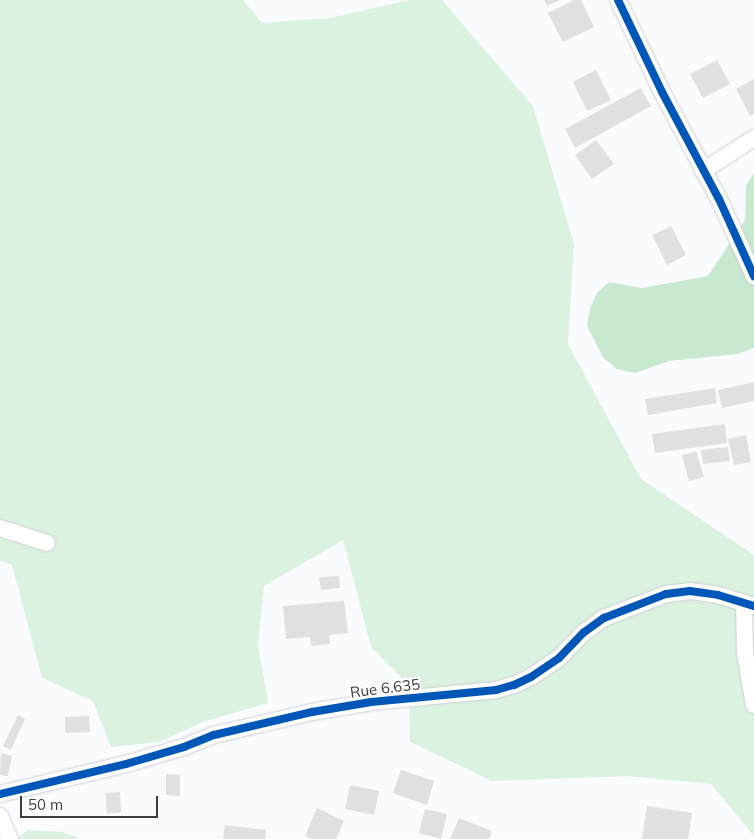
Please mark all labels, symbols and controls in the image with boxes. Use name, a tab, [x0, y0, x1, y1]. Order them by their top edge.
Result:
street label: Rue 6.635	[349, 675, 421, 701]
scale bar	[22, 786, 160, 818]
text: 50 m	[28, 795, 63, 814]

